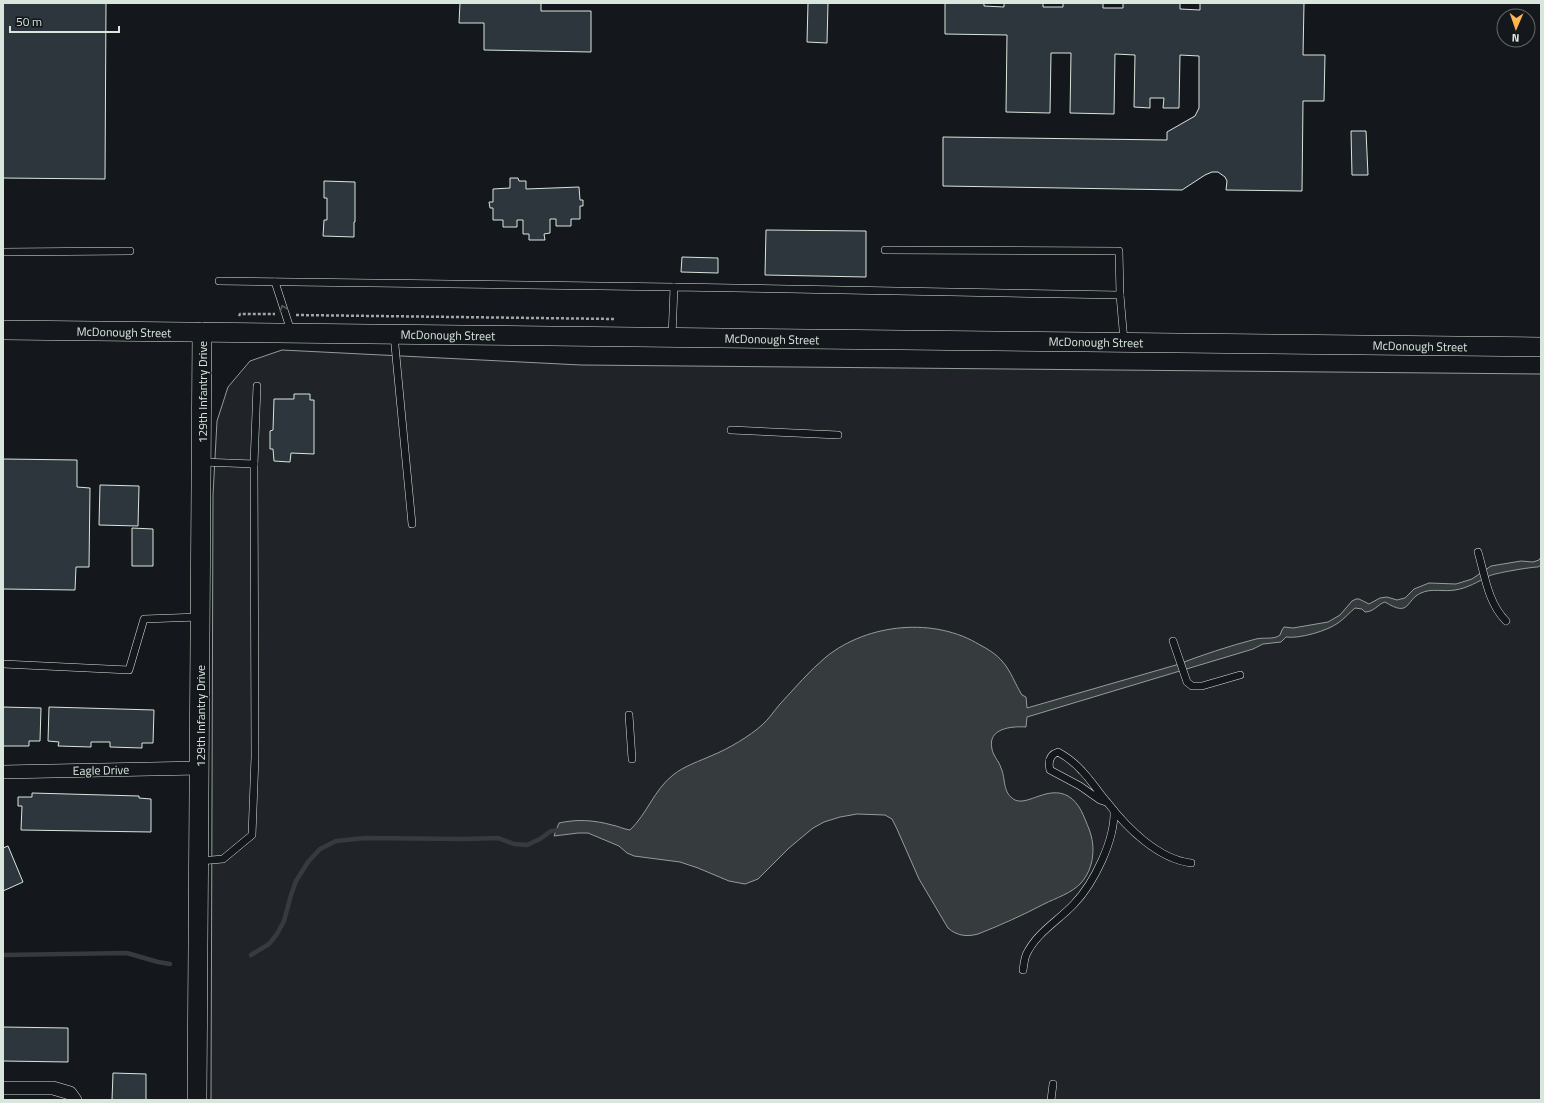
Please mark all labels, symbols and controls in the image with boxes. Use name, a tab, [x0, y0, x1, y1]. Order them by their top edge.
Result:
scale bar	[10, 8, 119, 34]
north arrow	[1496, 8, 1536, 48]
text: 50 m	[16, 12, 42, 31]
text: N	[1512, 30, 1520, 46]
one-way arrow	[279, 304, 288, 311]
street label: McDonough Street	[77, 322, 172, 342]
street label: McDonough Street	[401, 325, 496, 345]
street label: McDonough Street	[725, 329, 820, 349]
street label: McDonough Street	[1049, 332, 1144, 352]
street label: McDonough Street	[1373, 336, 1468, 356]
street label: 129th Infantry Drive	[193, 341, 212, 443]
street label: 129th Infantry Drive	[191, 665, 210, 767]
street label: Eagle Drive	[73, 760, 129, 780]

